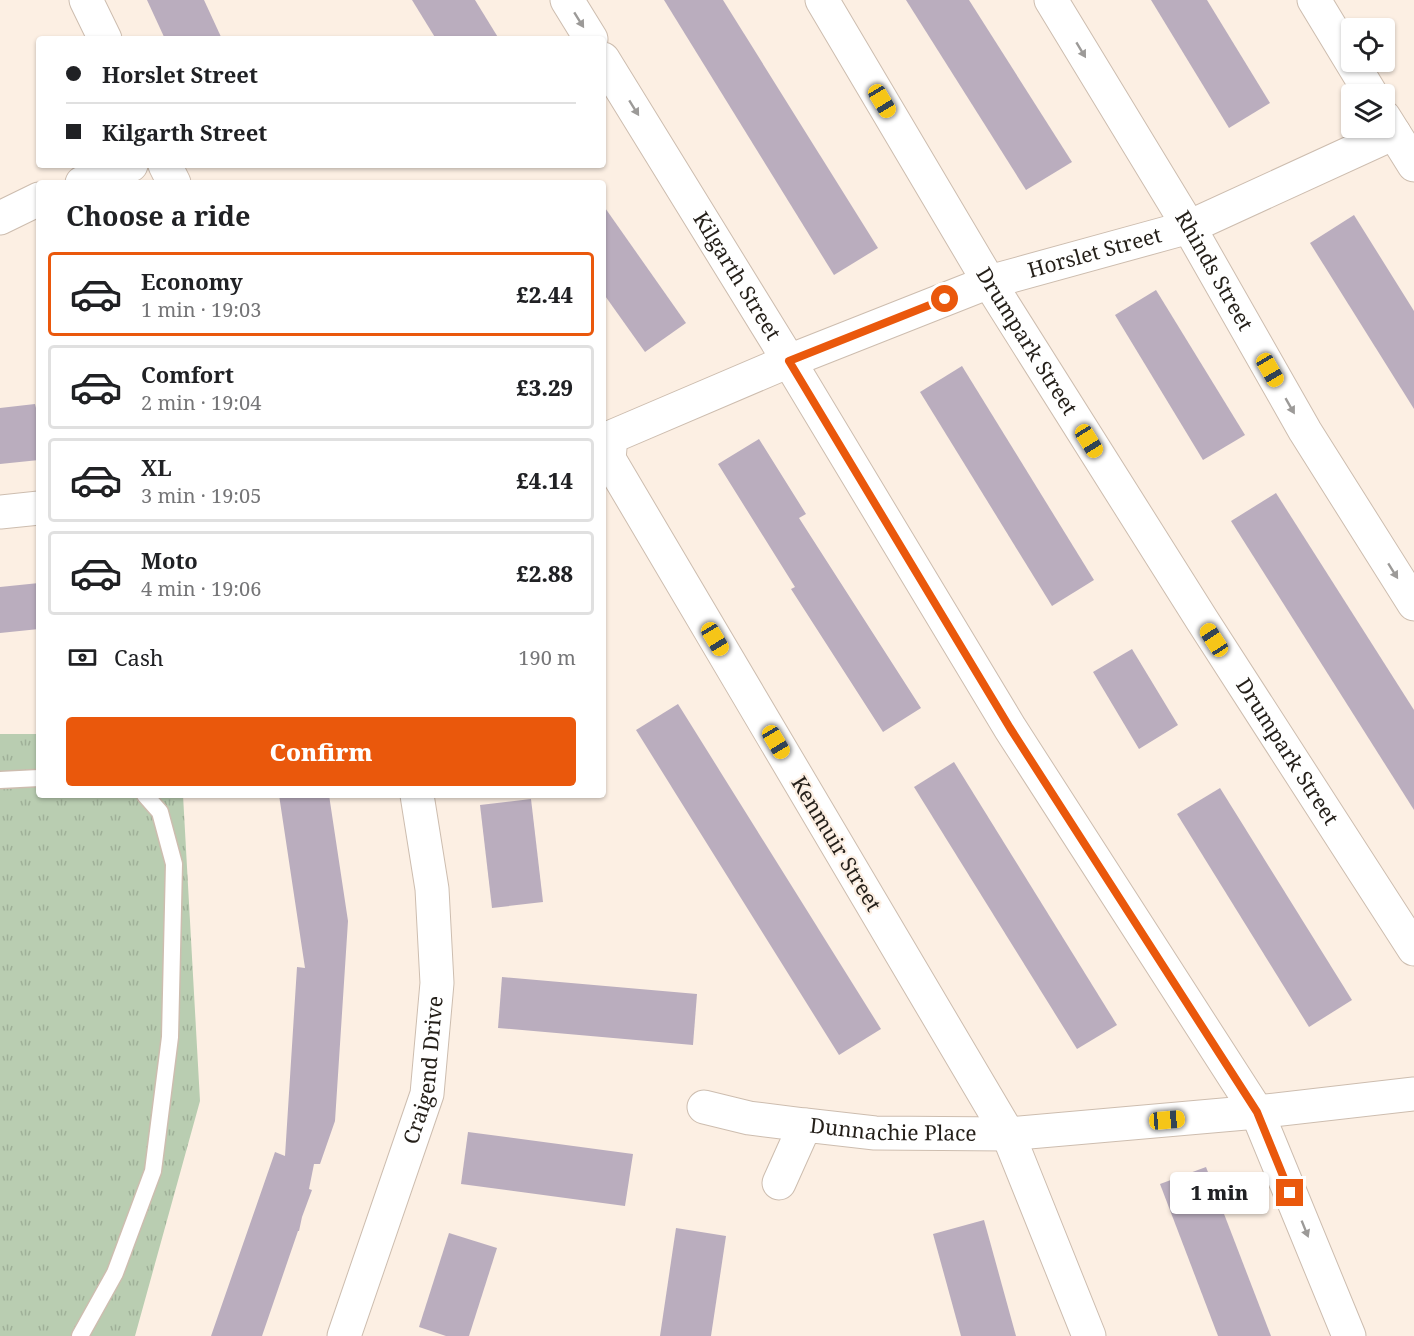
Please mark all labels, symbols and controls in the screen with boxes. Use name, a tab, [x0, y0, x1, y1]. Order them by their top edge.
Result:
one-way arrow	[573, 11, 584, 28]
map controls	[1341, 18, 1395, 138]
button: locate	[1341, 18, 1395, 72]
one-way arrow	[1076, 42, 1087, 58]
text: Horslet Street	[102, 59, 258, 89]
car	[865, 81, 899, 121]
button: layers	[1341, 84, 1395, 138]
one-way arrow	[628, 100, 639, 116]
text: Kilgarth Street	[102, 117, 267, 147]
text: Choose a ride	[66, 197, 251, 234]
street label: Rhinds Street	[1169, 205, 1260, 335]
street label: Kilgarth Street	[687, 206, 788, 345]
street label: Horslet Street	[1024, 220, 1164, 284]
street label: Drumpark Street	[970, 262, 1084, 420]
text: Economy	[141, 266, 243, 296]
icon: car	[69, 267, 123, 321]
text: £2.44	[516, 279, 573, 309]
route start	[931, 285, 958, 312]
text: 1 min · 19:03	[141, 296, 261, 323]
car	[1253, 350, 1287, 390]
text: Comfort	[141, 359, 234, 389]
icon: car	[69, 360, 123, 414]
text: £3.29	[516, 372, 573, 402]
text: 2 min · 19:04	[141, 389, 261, 416]
one-way arrow	[1285, 397, 1295, 414]
car	[1072, 421, 1106, 461]
text: XL	[141, 452, 172, 482]
icon: car	[69, 453, 123, 507]
text: £4.14	[516, 465, 573, 495]
text: 3 min · 19:05	[141, 482, 261, 509]
text: Moto	[141, 545, 198, 575]
icon: car	[69, 546, 123, 600]
text: £2.88	[516, 558, 573, 588]
one-way arrow	[1388, 563, 1399, 579]
text: 4 min · 19:06	[141, 575, 261, 602]
car	[698, 619, 732, 659]
car	[1197, 620, 1231, 660]
icon: cash	[66, 641, 99, 674]
text: Cash	[114, 642, 164, 672]
text: 190 m	[518, 644, 576, 671]
street label: Drumpark Street	[1230, 672, 1345, 830]
button: Confirm	[66, 717, 576, 786]
car	[759, 722, 793, 762]
street label: Kenmuir Street	[785, 771, 888, 916]
street label: Craigend Drive	[396, 994, 449, 1148]
car	[1148, 1109, 1186, 1131]
street label: Dunnachie Place	[808, 1111, 977, 1147]
callout: 1 min	[1170, 1172, 1269, 1214]
text: 1 min	[1191, 1179, 1248, 1206]
route end	[1276, 1179, 1303, 1206]
one-way arrow	[1301, 1220, 1310, 1238]

